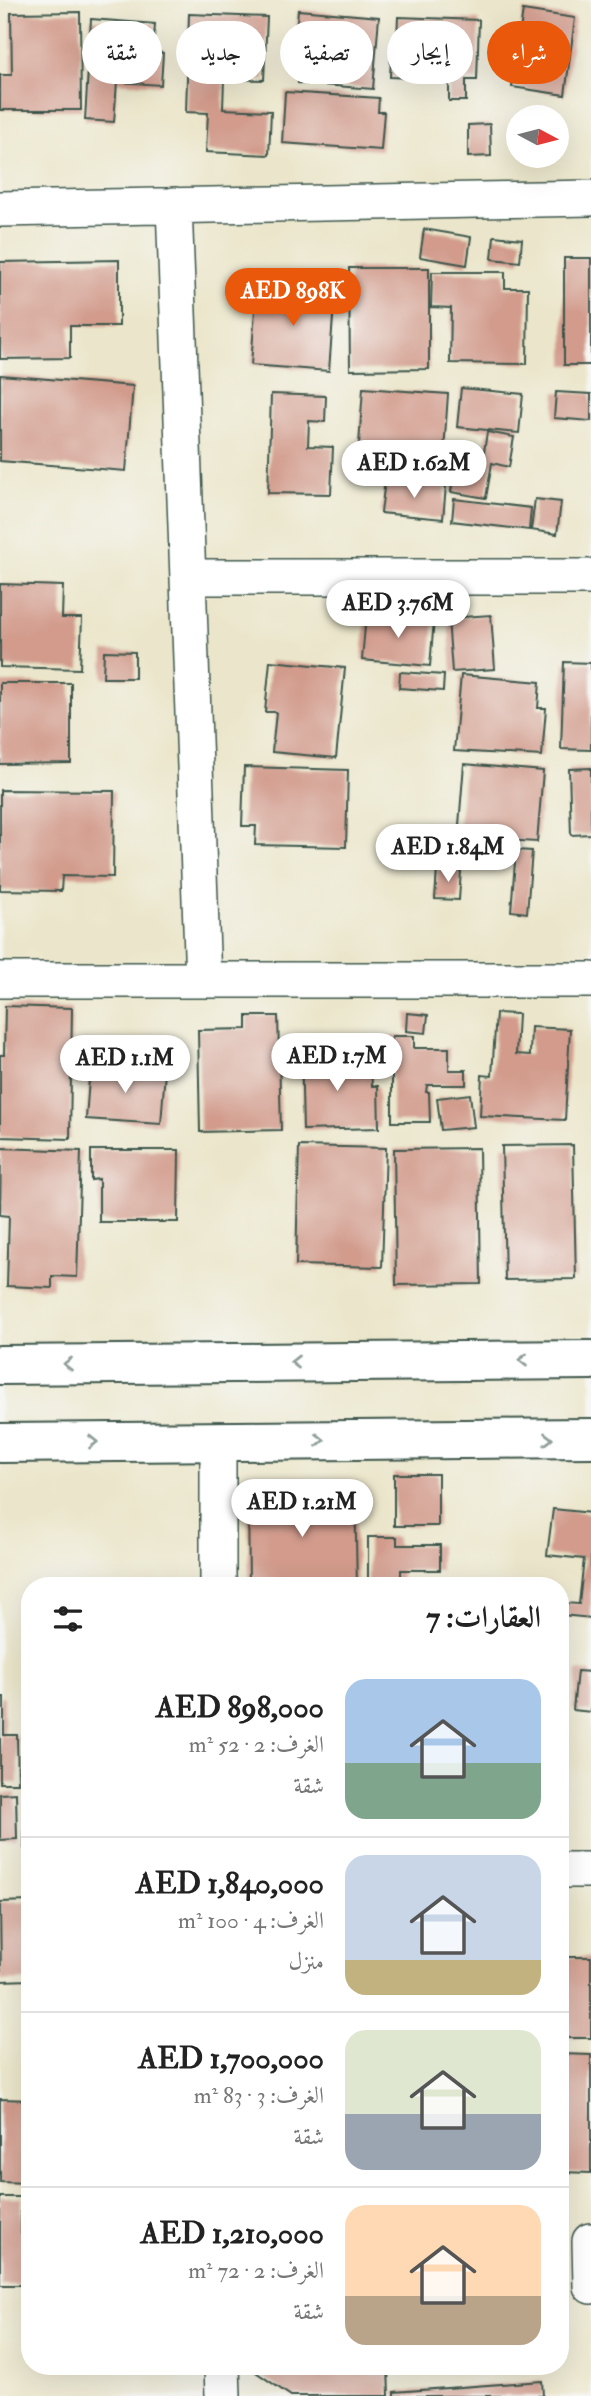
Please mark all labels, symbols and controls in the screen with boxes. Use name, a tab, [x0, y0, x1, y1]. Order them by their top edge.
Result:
chip: شقة	[82, 21, 162, 84]
chip: جديد	[176, 21, 266, 84]
chip: تصفية	[280, 21, 373, 84]
chip: إيجار	[387, 21, 473, 84]
chip: شراء	[487, 21, 571, 84]
north arrow	[506, 105, 569, 168]
map controls	[506, 105, 569, 168]
pin: AED 898K	[221, 268, 365, 328]
text: AED 898K	[241, 276, 345, 305]
pin: AED 1.62M	[334, 440, 494, 500]
text: AED 1.62M	[358, 448, 470, 477]
pin: AED 3.76M	[318, 580, 478, 640]
text: AED 3.76M	[342, 588, 454, 617]
pin: AED 1.84M	[368, 824, 528, 884]
text: AED 1.84M	[392, 832, 504, 861]
pin: AED 1.7M	[265, 1034, 409, 1093]
pin: AED 1.1M	[53, 1036, 197, 1095]
text: AED 1.7M	[287, 1041, 387, 1070]
text: AED 1.1M	[76, 1043, 174, 1072]
one-way arrow	[517, 1353, 528, 1368]
one-way arrow	[290, 1354, 300, 1370]
one-way arrow	[62, 1356, 73, 1372]
one-way arrow	[543, 1431, 553, 1447]
one-way arrow	[315, 1433, 326, 1448]
one-way arrow	[88, 1434, 98, 1450]
pin: AED 1.21M	[222, 1480, 382, 1539]
text: AED 1.21M	[247, 1487, 357, 1516]
text: العقارات: 7	[426, 1599, 541, 1636]
icon: filters	[49, 1600, 87, 1638]
text: AED 898,000	[156, 1689, 324, 1726]
icon: home	[401, 1707, 485, 1791]
text: الغرف: 2 · 52 m²	[189, 1730, 324, 1759]
text: شقة	[294, 1771, 324, 1800]
text: AED 1,840,000	[136, 1865, 324, 1902]
icon: home	[401, 1883, 485, 1967]
text: الغرف: 4 · 100 m²	[178, 1906, 324, 1935]
text: منزل	[289, 1947, 324, 1976]
text: AED 1,700,000	[138, 2040, 324, 2077]
icon: home	[401, 2058, 485, 2142]
text: الغرف: 3 · 83 m²	[194, 2081, 324, 2110]
text: شقة	[294, 2122, 324, 2151]
text: AED 1,210,000	[140, 2215, 324, 2252]
icon: home	[401, 2233, 485, 2317]
text: الغرف: 2 · 72 m²	[188, 2256, 324, 2285]
text: شقة	[294, 2297, 324, 2326]

